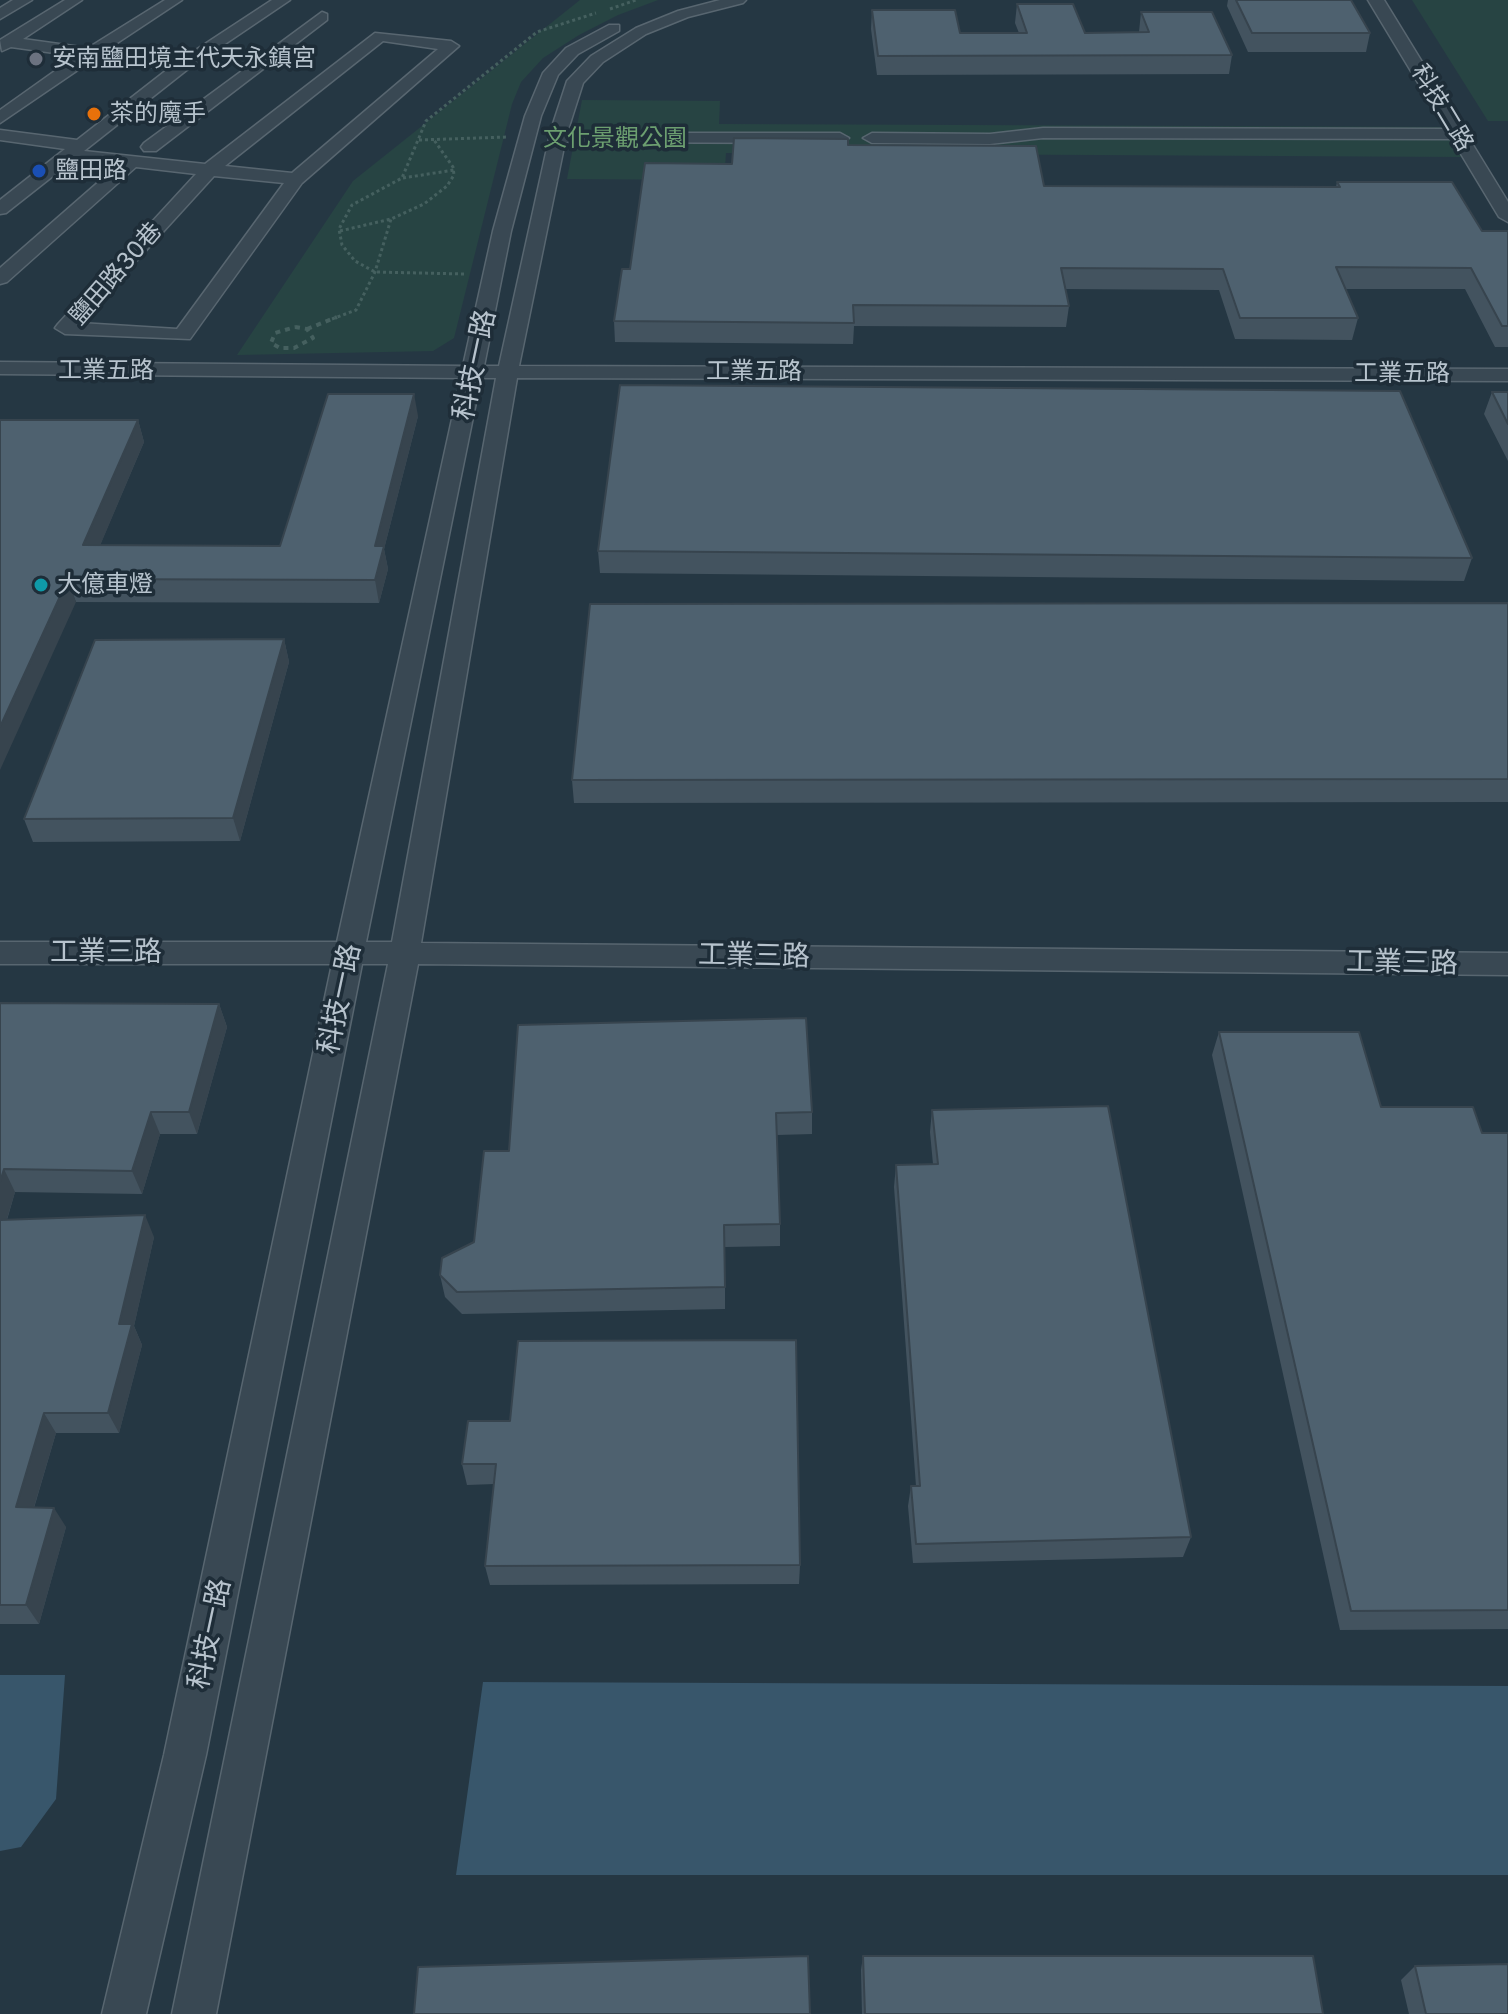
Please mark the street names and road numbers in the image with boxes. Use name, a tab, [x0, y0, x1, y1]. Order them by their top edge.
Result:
street label: 科技二路	[1405, 59, 1479, 157]
street label: 鹽田路30巷	[64, 217, 168, 331]
street label: 科技一路	[447, 307, 503, 423]
street label: 工業五路	[58, 357, 154, 385]
street label: 工業五路	[706, 358, 802, 386]
street label: 工業五路	[1354, 360, 1450, 388]
street label: 工業三路	[50, 936, 162, 970]
street label: 工業三路	[698, 938, 810, 974]
street label: 科技一路	[312, 941, 368, 1057]
street label: 工業三路	[1346, 945, 1458, 981]
street label: 科技一路	[182, 1576, 238, 1692]

